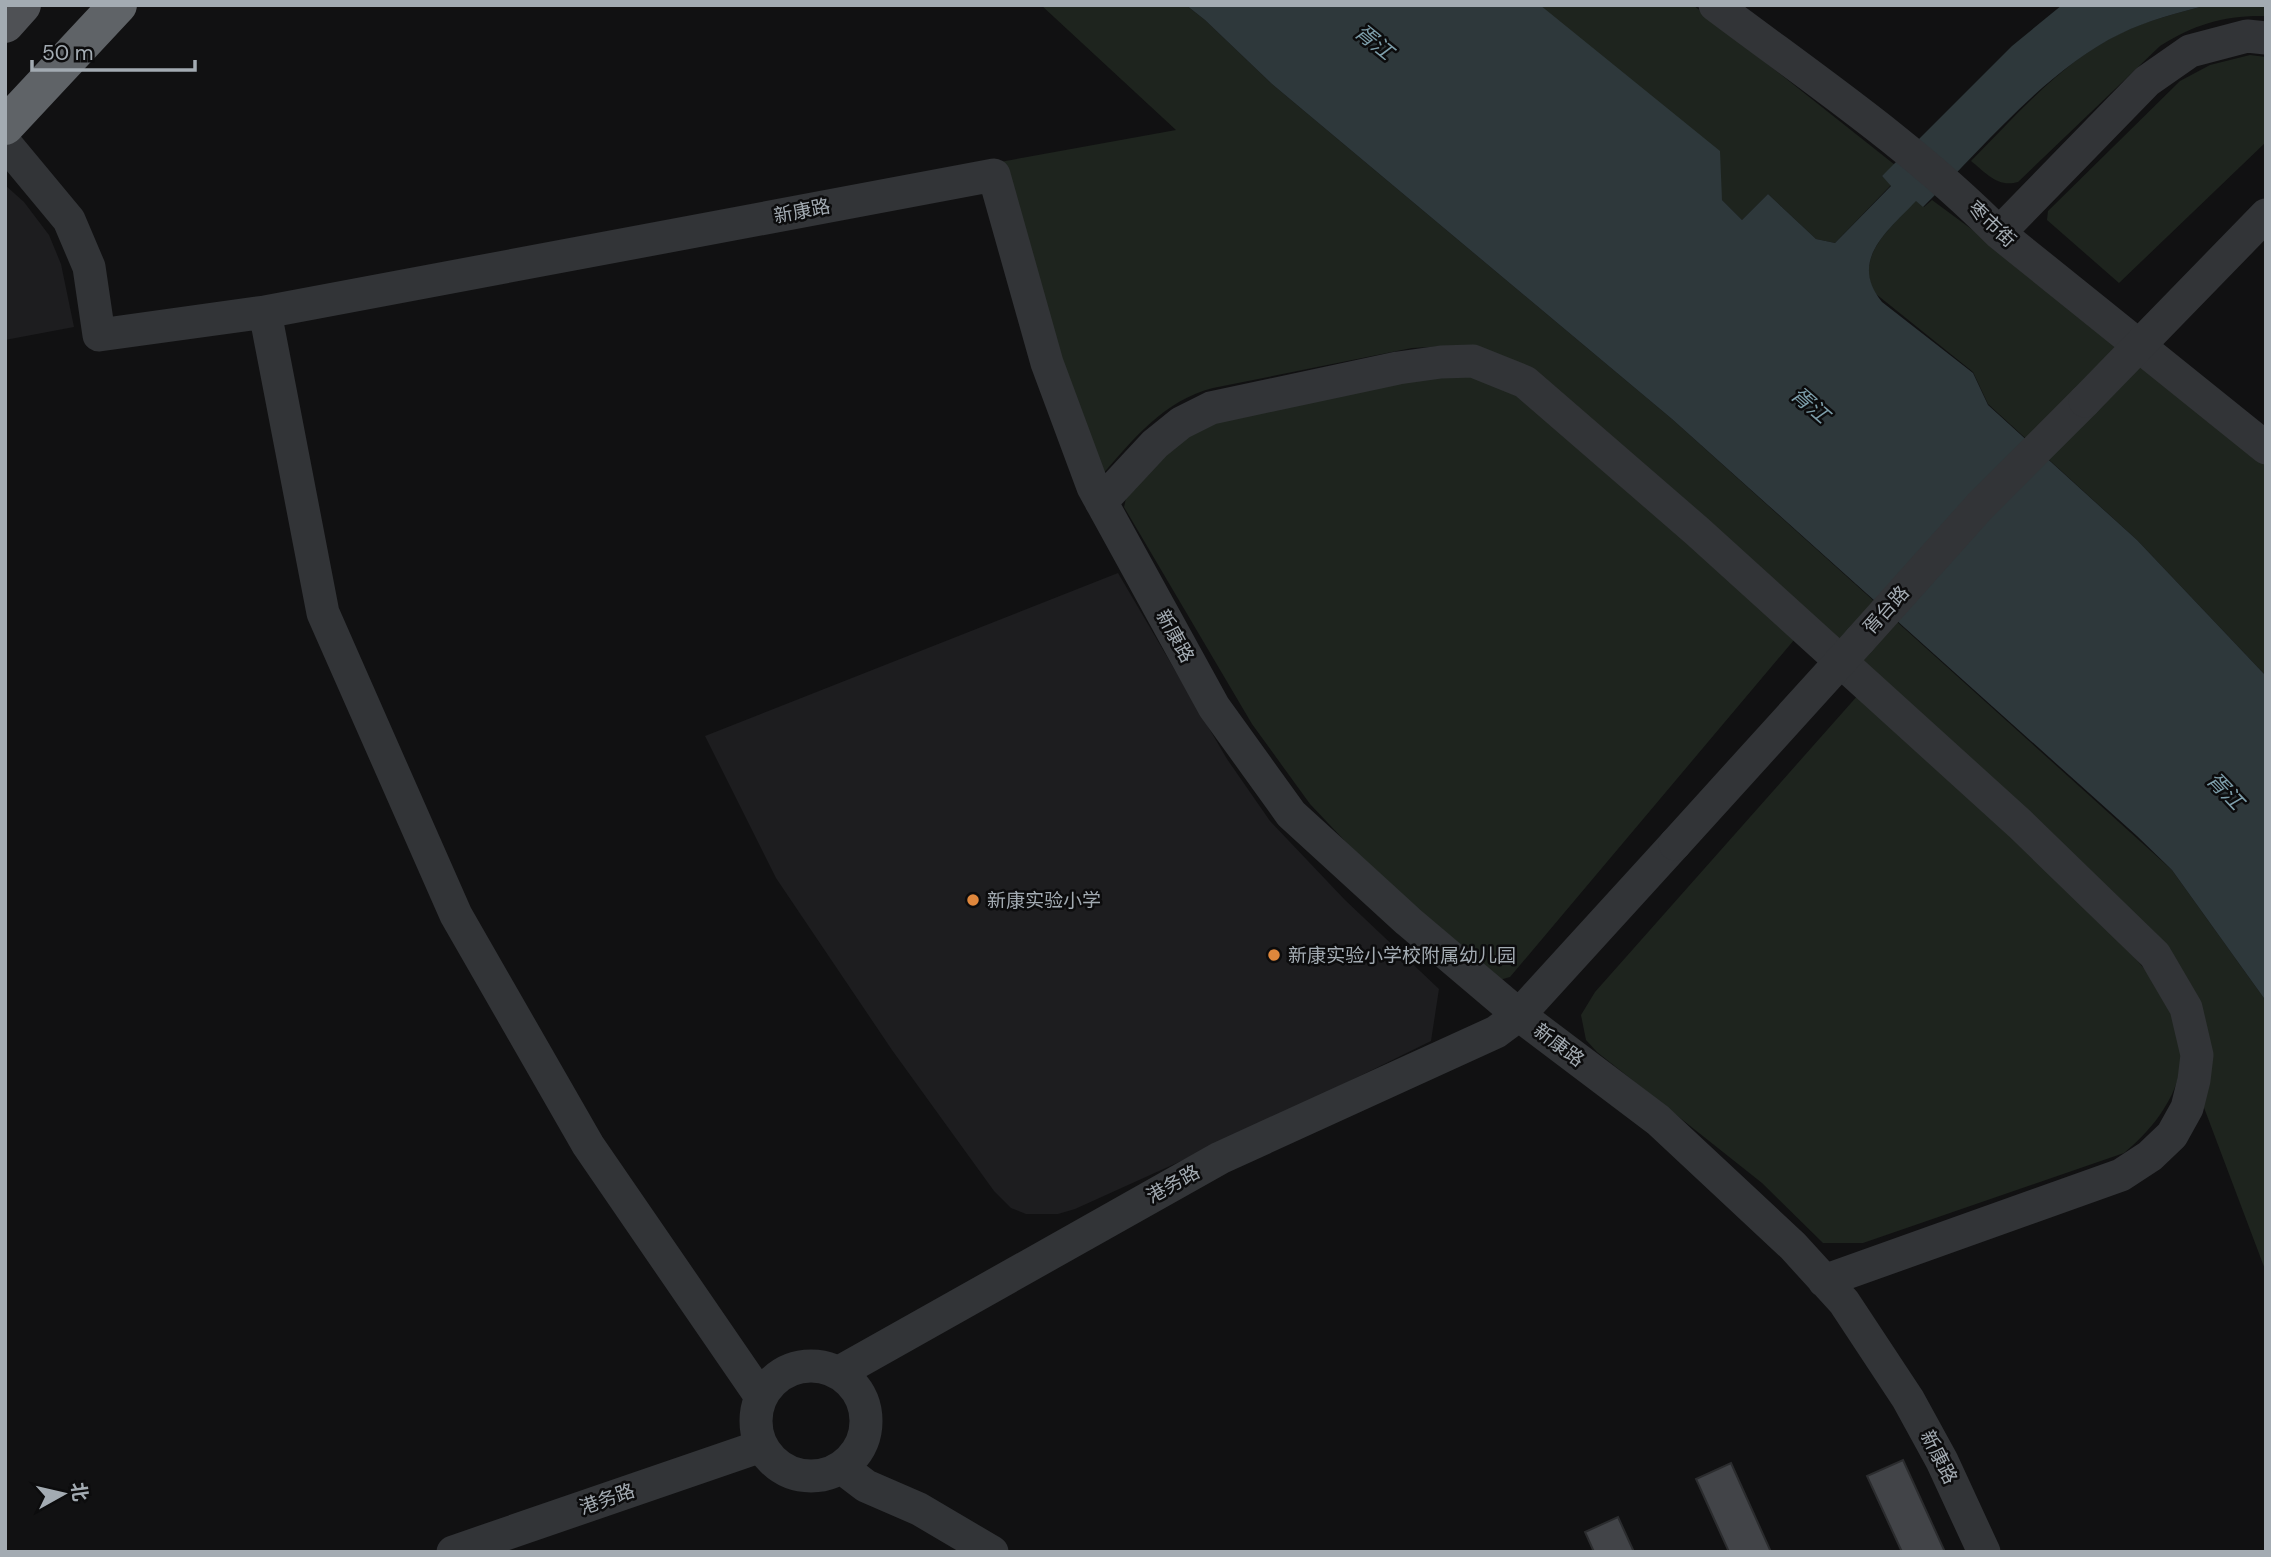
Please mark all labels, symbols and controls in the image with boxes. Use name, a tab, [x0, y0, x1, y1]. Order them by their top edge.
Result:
water label: 胥江	[1349, 18, 1401, 67]
scale bar	[32, 28, 194, 72]
text: 50 m	[42, 39, 93, 67]
street label: 新康路	[772, 193, 832, 229]
street label: 枣市街	[1963, 195, 2021, 253]
water label: 胥江	[1785, 381, 1837, 431]
street label: 胥台路	[1858, 580, 1914, 640]
street label: 新康路	[1150, 605, 1200, 667]
water label: 胥江	[2200, 766, 2251, 817]
place label: 新康实验小学	[987, 888, 1101, 913]
marker: 新康实验小学	[965, 892, 981, 908]
place label: 新康实验小学校附属幼儿园	[1288, 943, 1516, 968]
marker: 新康实验小学校附属幼儿园	[1266, 947, 1282, 963]
street label: 新康路	[1529, 1018, 1589, 1072]
street label: 港务路	[1142, 1159, 1204, 1209]
street label: 新康路	[1915, 1426, 1963, 1488]
north arrow	[28, 1459, 98, 1529]
street label: 港务路	[576, 1478, 638, 1520]
text: 北	[66, 1481, 93, 1503]

